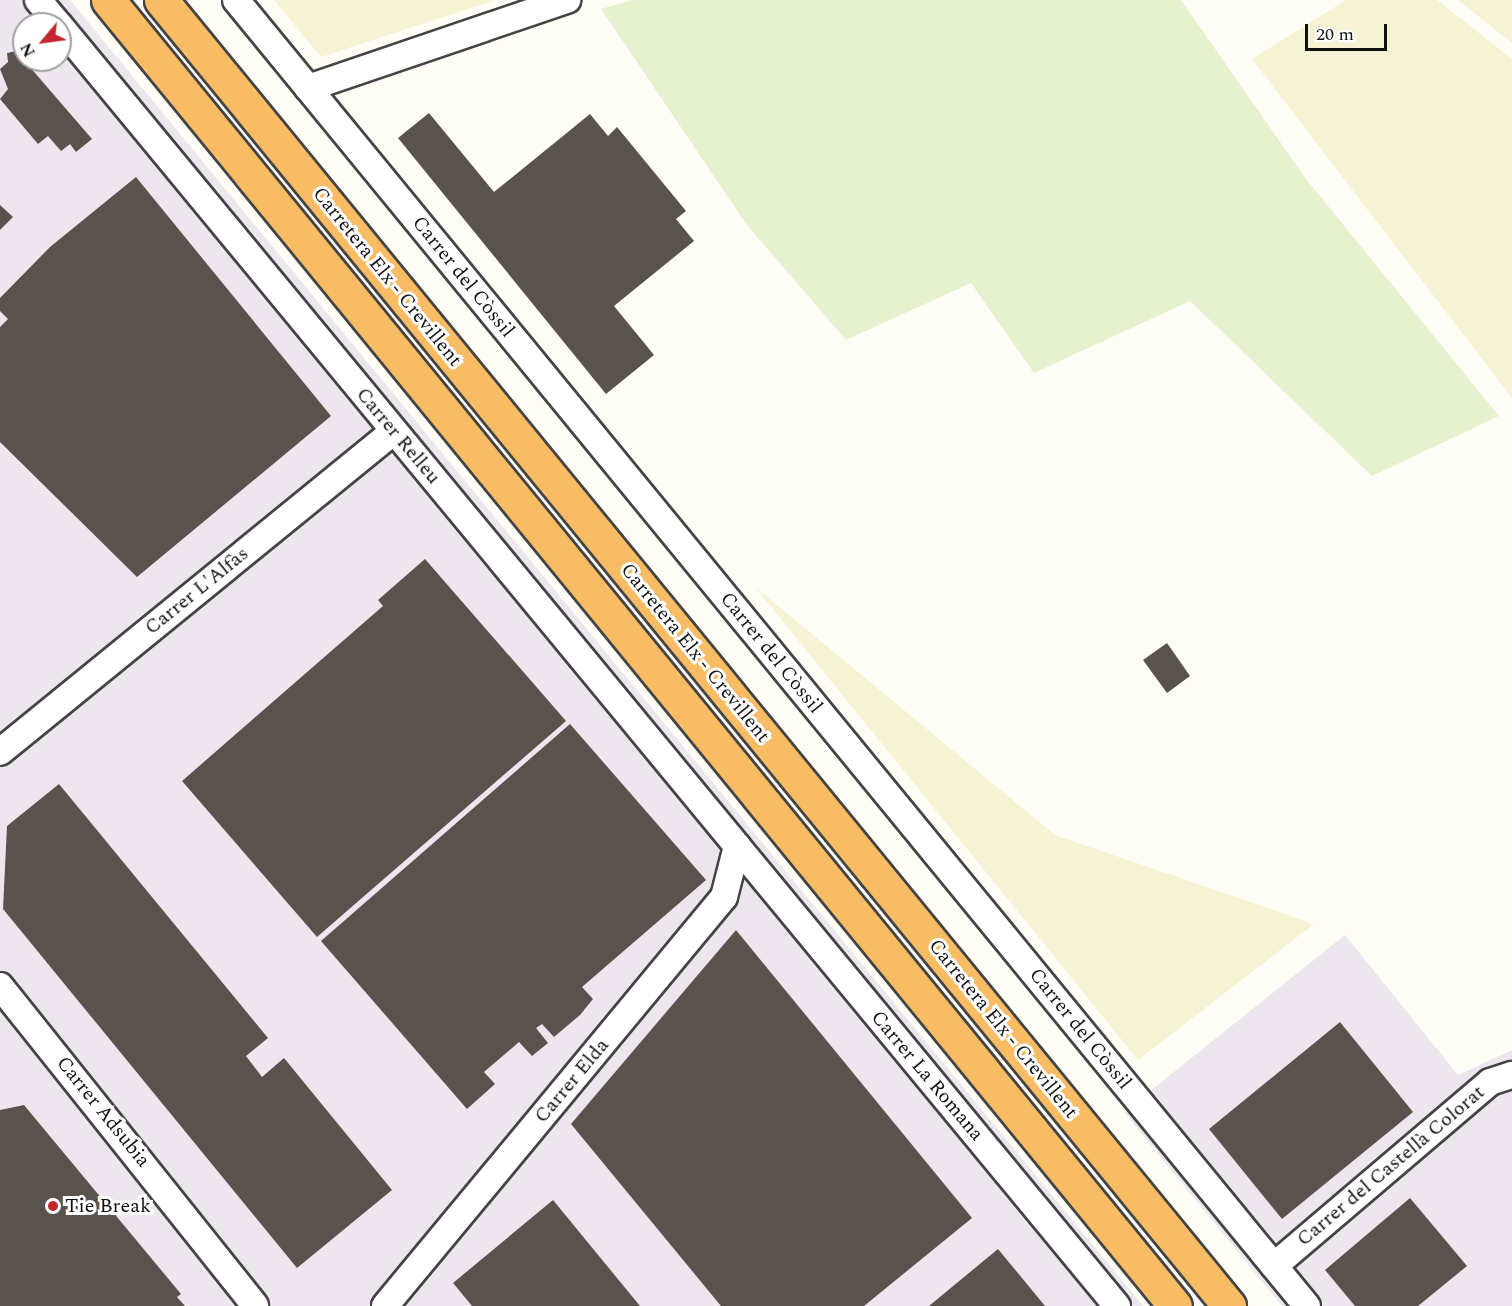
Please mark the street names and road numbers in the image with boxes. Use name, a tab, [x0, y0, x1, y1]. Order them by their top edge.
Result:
street label: Carretera Elx - Crevillent	[307, 182, 467, 372]
street label: Carrer del Còssil	[407, 212, 519, 342]
street label: Carrer Relleu	[351, 383, 445, 489]
street label: Carrer L'Alfàs	[140, 542, 254, 640]
street label: Carretera Elx - Crevillent	[615, 558, 775, 748]
street label: Carrer del Còssil	[715, 588, 827, 718]
street label: Carretera Elx - Crevillent	[923, 934, 1083, 1124]
street label: Carrer del Còssil	[1024, 964, 1136, 1094]
street label: Carrer La Romana	[866, 1006, 988, 1146]
street label: Carrer Elda	[530, 1034, 614, 1128]
street label: Carrer Adsubia	[51, 1052, 155, 1172]
street label: Carrer del Castellà Colorat	[1292, 1080, 1490, 1252]

